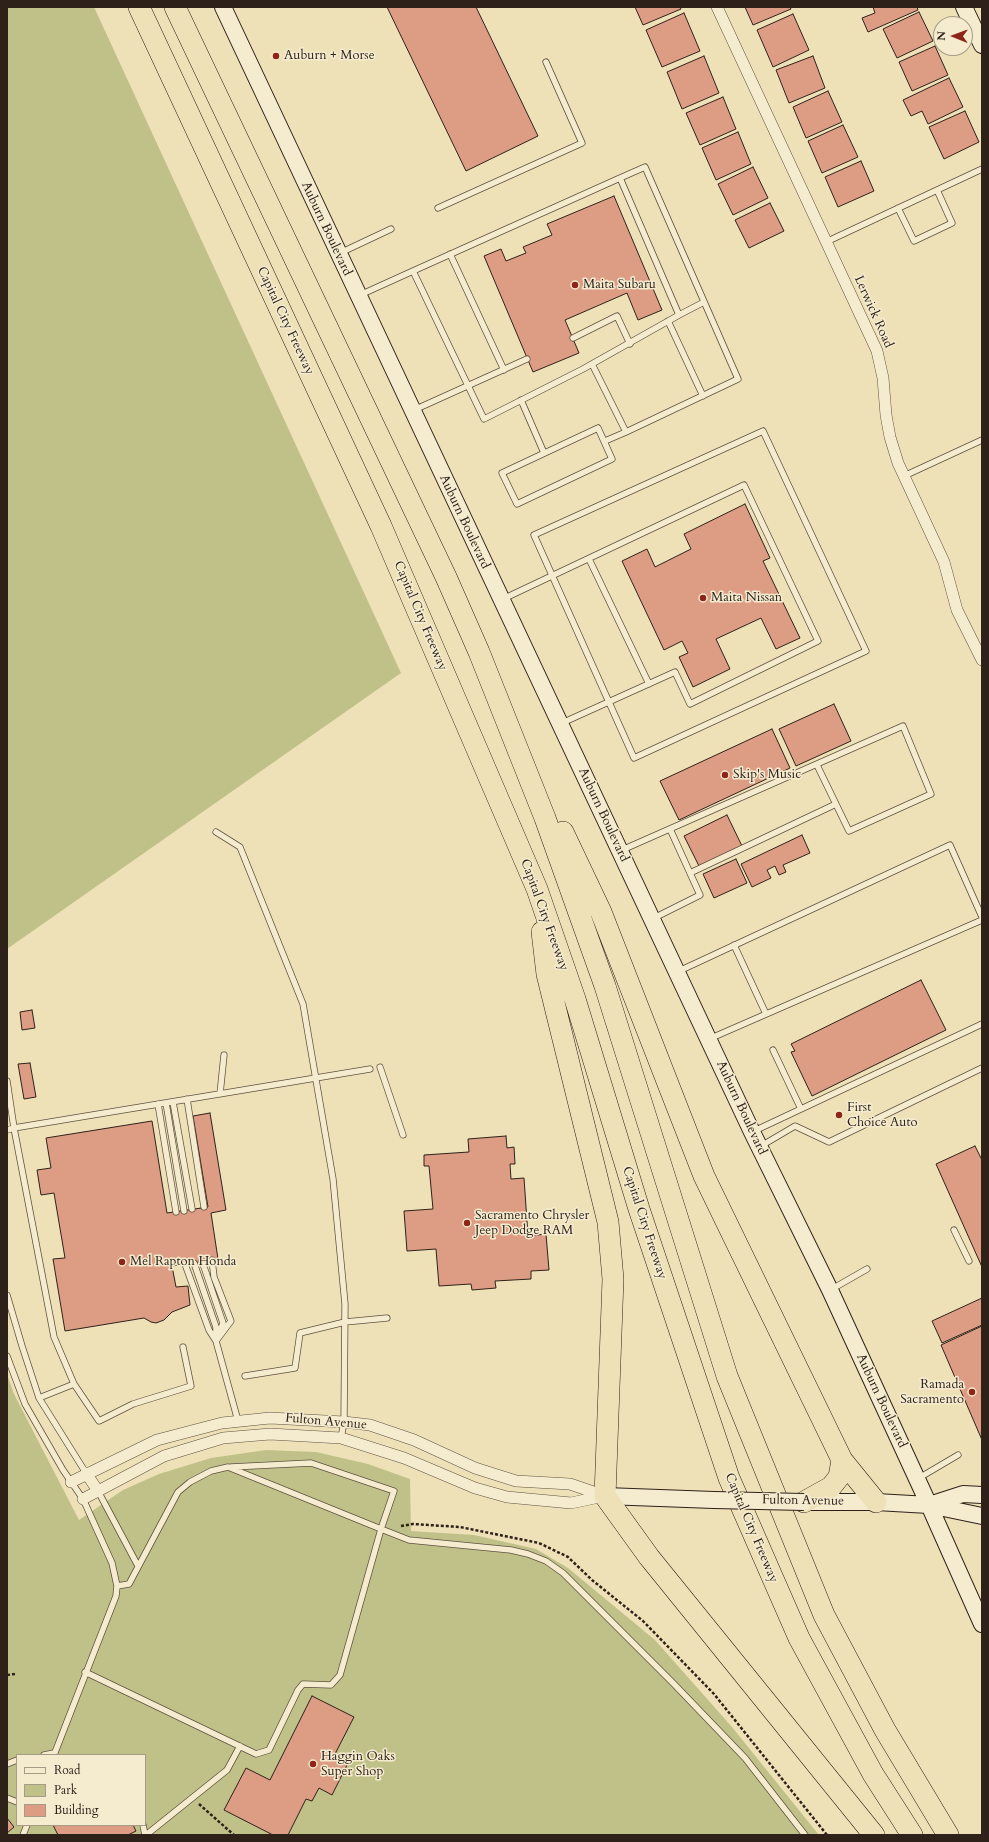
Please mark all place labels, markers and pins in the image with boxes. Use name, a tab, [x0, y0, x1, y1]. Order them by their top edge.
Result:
place label: Auburn + Morse	[284, 48, 375, 64]
marker: Auburn + Morse	[271, 51, 281, 61]
place label: Maita Subaru	[583, 277, 656, 293]
marker: Maita Subaru	[570, 280, 580, 290]
place label: Maita Nissan	[711, 590, 782, 606]
marker: Maita Nissan	[698, 593, 708, 603]
place label: Skip's Music	[733, 767, 801, 783]
marker: Skip's Music	[720, 770, 730, 780]
place label: First Choice Auto	[847, 1100, 918, 1131]
marker: First Choice Auto	[834, 1110, 844, 1120]
place label: Sacramento Chrysler Jeep Dodge RAM	[475, 1208, 589, 1239]
marker: Sacramento Chrysler Jeep Dodge RAM	[462, 1218, 472, 1228]
place label: Mel Rapton Honda	[130, 1254, 236, 1270]
marker: Mel Rapton Honda	[117, 1257, 127, 1267]
place label: Ramada Sacramento	[900, 1377, 964, 1408]
marker: Ramada Sacramento	[967, 1387, 977, 1397]
place label: Haggin Oaks Super Shop	[321, 1749, 395, 1780]
marker: Haggin Oaks Super Shop	[308, 1759, 318, 1769]

